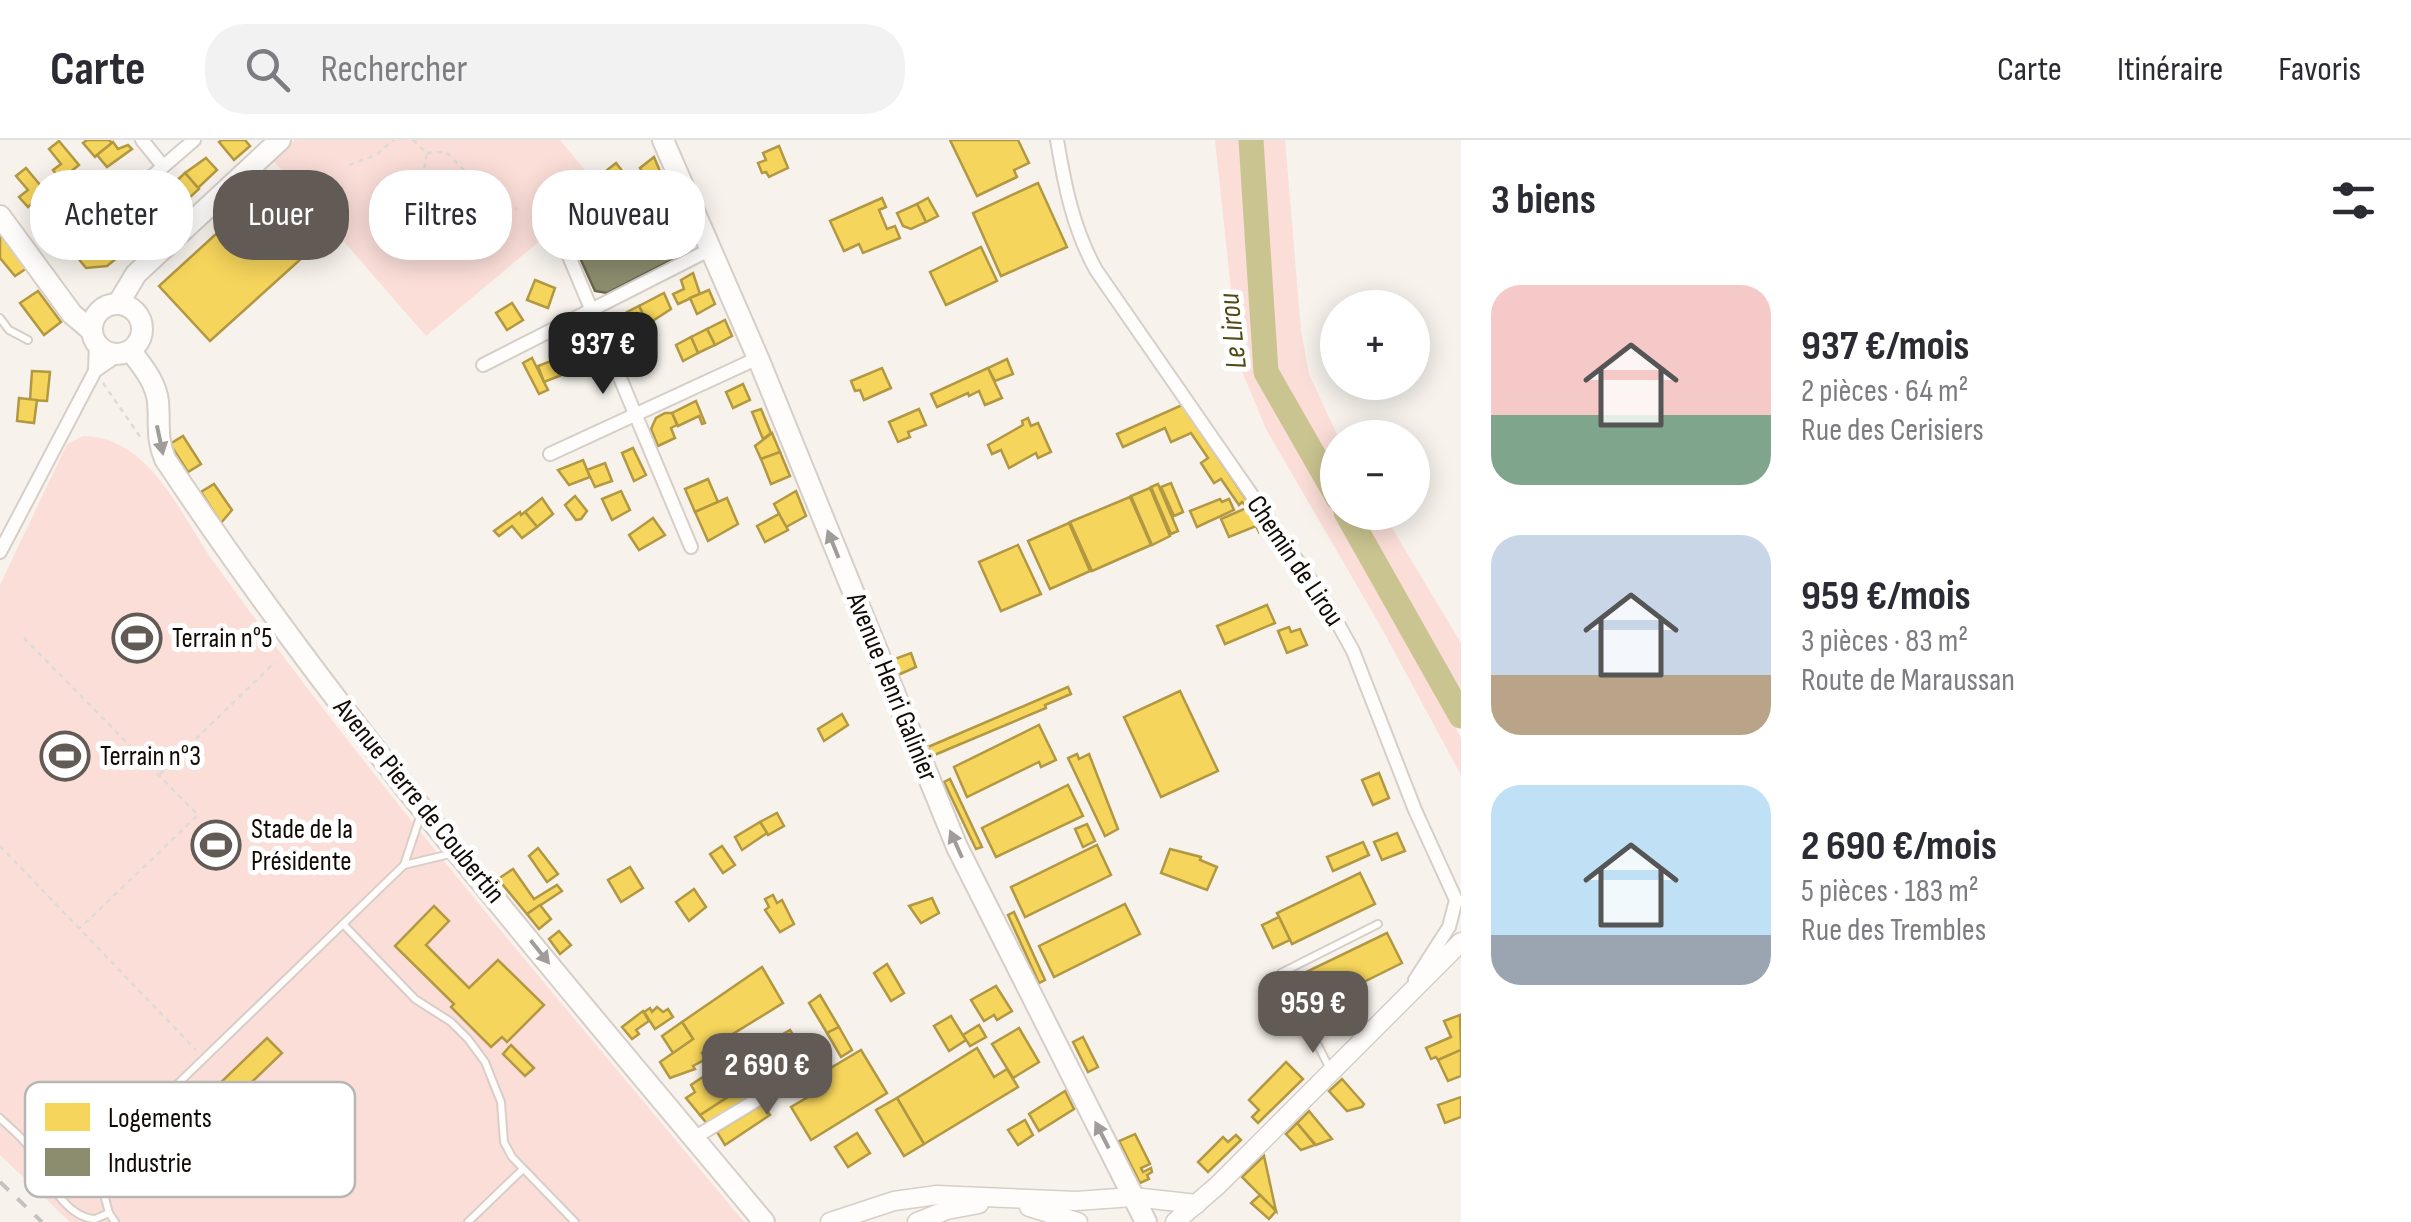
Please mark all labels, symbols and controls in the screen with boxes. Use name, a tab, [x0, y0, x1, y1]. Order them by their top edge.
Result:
search box	[205, 24, 905, 114]
text: Carte	[50, 41, 145, 98]
icon: search	[240, 42, 295, 97]
text: Rechercher	[320, 47, 468, 92]
text: Carte	[1997, 48, 2062, 91]
text: Itinéraire	[2117, 48, 2223, 91]
text: Favoris	[2278, 48, 2361, 91]
chip: Acheter	[30, 170, 193, 260]
chip: Louer	[213, 170, 349, 260]
chip: Filtres	[369, 170, 512, 260]
chip: Nouveau	[532, 170, 705, 260]
icon: filters	[2326, 173, 2381, 228]
text: 3 biens	[1491, 175, 1596, 226]
map controls	[1320, 290, 1430, 530]
button: +	[1320, 290, 1430, 400]
water label: Le Lirou	[1211, 291, 1255, 371]
pin: 937 €	[533, 312, 673, 397]
text: 937 €/mois	[1801, 321, 1969, 372]
text: 937 €	[571, 325, 635, 364]
icon: home	[1571, 325, 1691, 445]
text: 2 pièces · 64 m²	[1801, 372, 1968, 411]
text: Rue des Cerisiers	[1801, 411, 1984, 450]
button: −	[1320, 420, 1430, 530]
one-way arrow	[153, 425, 168, 456]
street label: Chemin de Lirou	[1239, 489, 1351, 633]
one-way arrow	[825, 528, 841, 558]
text: 959 €/mois	[1801, 571, 1971, 622]
icon: home	[1571, 575, 1691, 695]
street label: Avenue Henri Galinier	[839, 587, 945, 786]
sports icon: Terrain n°5	[111, 612, 163, 664]
place label: Terrain n°5	[172, 622, 272, 655]
text: 3 pièces · 83 m²	[1801, 622, 1968, 661]
text: Route de Maraussan	[1801, 661, 2015, 700]
street label: Avenue Pierre de Coubertin	[326, 691, 512, 910]
sports icon: Terrain n°3	[39, 730, 91, 782]
place label: Terrain n°3	[100, 740, 201, 773]
place label: Stade de la Présidente	[251, 813, 353, 878]
sports icon: Stade de la Présidente	[190, 819, 242, 871]
text: 2 690 €/mois	[1801, 821, 1997, 872]
icon: home	[1571, 825, 1691, 945]
one-way arrow	[948, 829, 964, 859]
text: 5 pièces · 183 m²	[1801, 872, 1979, 911]
text: Rue des Trembles	[1801, 911, 1986, 950]
one-way arrow	[529, 939, 550, 964]
pin: 959 €	[1243, 971, 1383, 1056]
text: 959 €	[1280, 984, 1346, 1023]
pin: 2 690 €	[675, 1033, 859, 1118]
text: 2 690 €	[724, 1046, 810, 1085]
legend	[25, 1082, 355, 1197]
text: Logements	[108, 1102, 212, 1135]
one-way arrow	[1094, 1121, 1111, 1150]
text: Industrie	[108, 1147, 192, 1180]

